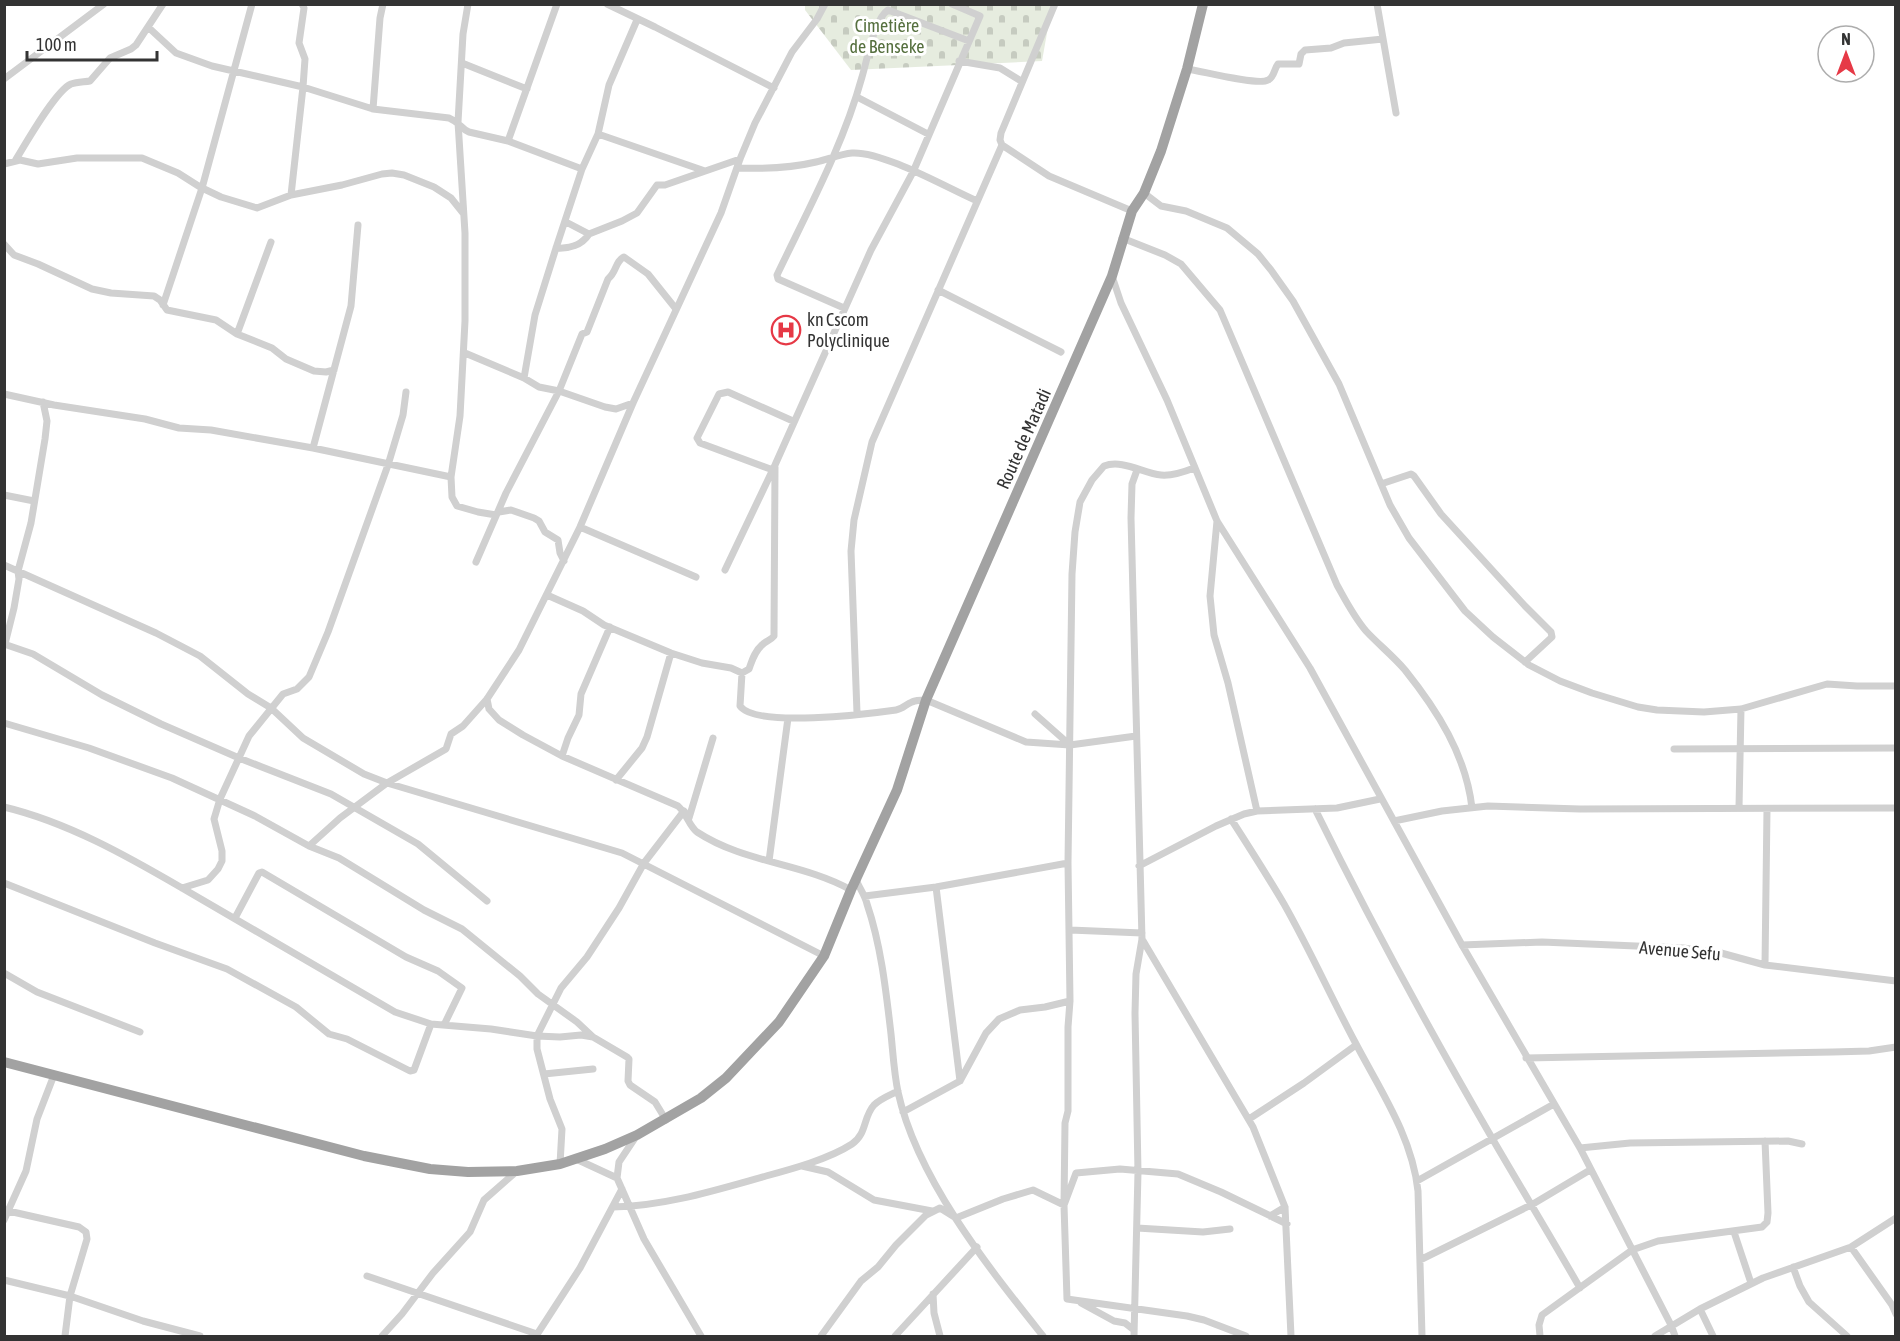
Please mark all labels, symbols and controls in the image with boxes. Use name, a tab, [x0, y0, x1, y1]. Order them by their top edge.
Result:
park label: Cimetière de Benseke	[850, 15, 924, 57]
scale bar	[27, 24, 158, 62]
north arrow	[1816, 24, 1876, 84]
text: N	[1841, 30, 1851, 48]
text: 100 m	[36, 34, 77, 55]
place label: kn Cscom Polyclinique	[807, 309, 890, 351]
hospital icon: kn Cscom Polyclinique	[770, 314, 802, 346]
street label: Route de Matadi	[992, 385, 1055, 492]
street label: Avenue Sefu	[1638, 936, 1722, 965]

